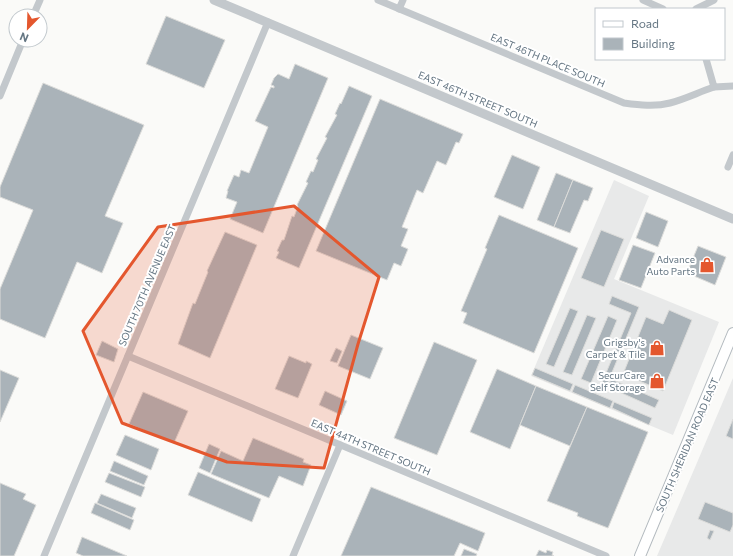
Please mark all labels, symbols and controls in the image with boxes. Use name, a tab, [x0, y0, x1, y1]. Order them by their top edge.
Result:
north arrow	[8, 8, 48, 48]
legend	[595, 8, 725, 60]
text: Road	[631, 16, 659, 30]
text: N	[18, 30, 30, 45]
street label: EAST 46TH PLACE SOUTH	[489, 30, 607, 90]
text: Building	[631, 36, 675, 50]
street label: EAST 46TH STREET SOUTH	[416, 68, 540, 130]
street label: SOUTH 70TH AVENUE EAST	[116, 222, 178, 348]
place label: Advance Auto Parts	[647, 253, 695, 277]
shop icon: Advance Auto Parts	[698, 256, 716, 274]
place label: Grigsby's Carpet & Tile	[586, 336, 645, 360]
shop icon: Grigsby's Carpet & Tile	[648, 339, 666, 357]
place label: SecurCare Self Storage	[590, 369, 645, 393]
shop icon: SecurCare Self Storage	[648, 372, 666, 390]
street label: SOUTH SHERIDAN ROAD EAST	[653, 375, 721, 514]
street label: EAST 44TH STREET SOUTH	[309, 416, 433, 478]

